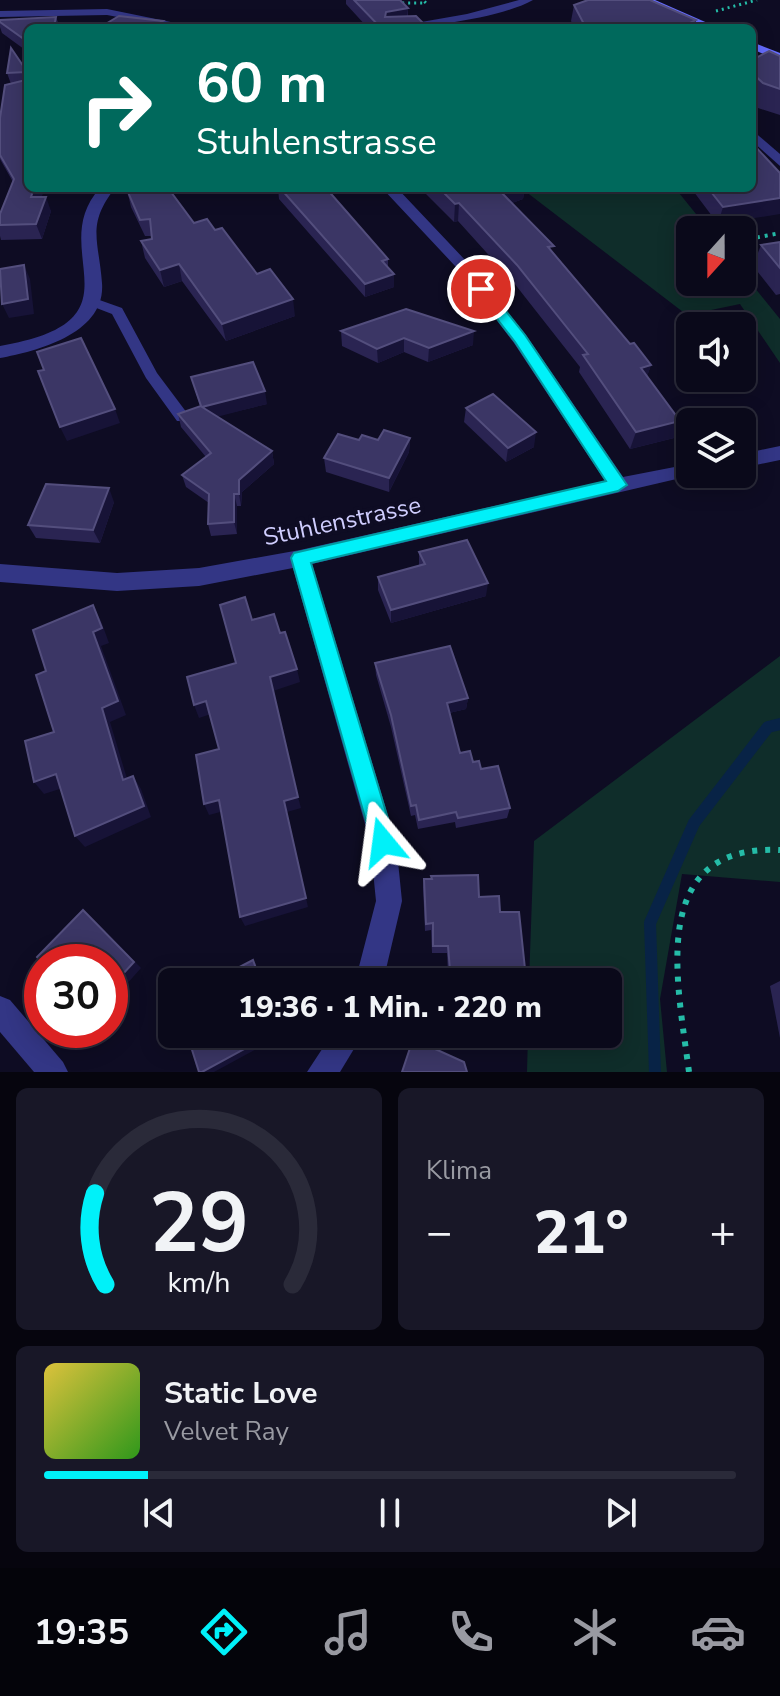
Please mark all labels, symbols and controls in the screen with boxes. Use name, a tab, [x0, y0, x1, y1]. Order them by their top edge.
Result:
text: 60 m	[196, 45, 327, 122]
icon: right	[64, 56, 168, 160]
text: Stuhlenstrasse	[196, 118, 437, 167]
north arrow	[676, 216, 756, 296]
map controls	[676, 216, 756, 488]
pin	[447, 255, 515, 323]
icon: arrive	[459, 267, 503, 311]
button: sound	[676, 312, 756, 392]
button: layers	[676, 408, 756, 488]
street label: Stuhlenstrasse	[260, 489, 424, 553]
position arrow	[341, 800, 425, 884]
speed limit sign: 30	[24, 944, 128, 1048]
text: 19:36 · 1 Min. · 220 m	[238, 987, 542, 1028]
text: Klima	[426, 1153, 492, 1188]
text: 29	[149, 1167, 249, 1280]
text: 21°	[533, 1192, 629, 1274]
text: −	[426, 1203, 452, 1263]
text: +	[710, 1203, 736, 1263]
text: km/h	[168, 1263, 230, 1302]
text: Static Love	[164, 1373, 318, 1414]
text: Velvet Ray	[164, 1414, 289, 1449]
icon: previous	[137, 1491, 181, 1535]
icon: pause	[368, 1491, 412, 1535]
icon: next	[599, 1491, 643, 1535]
icon: directions	[196, 1604, 252, 1660]
icon: music	[320, 1604, 376, 1660]
icon: phone	[443, 1604, 499, 1660]
icon: climate	[567, 1604, 623, 1660]
icon: car	[690, 1604, 746, 1660]
text: 19:35	[34, 1608, 129, 1657]

